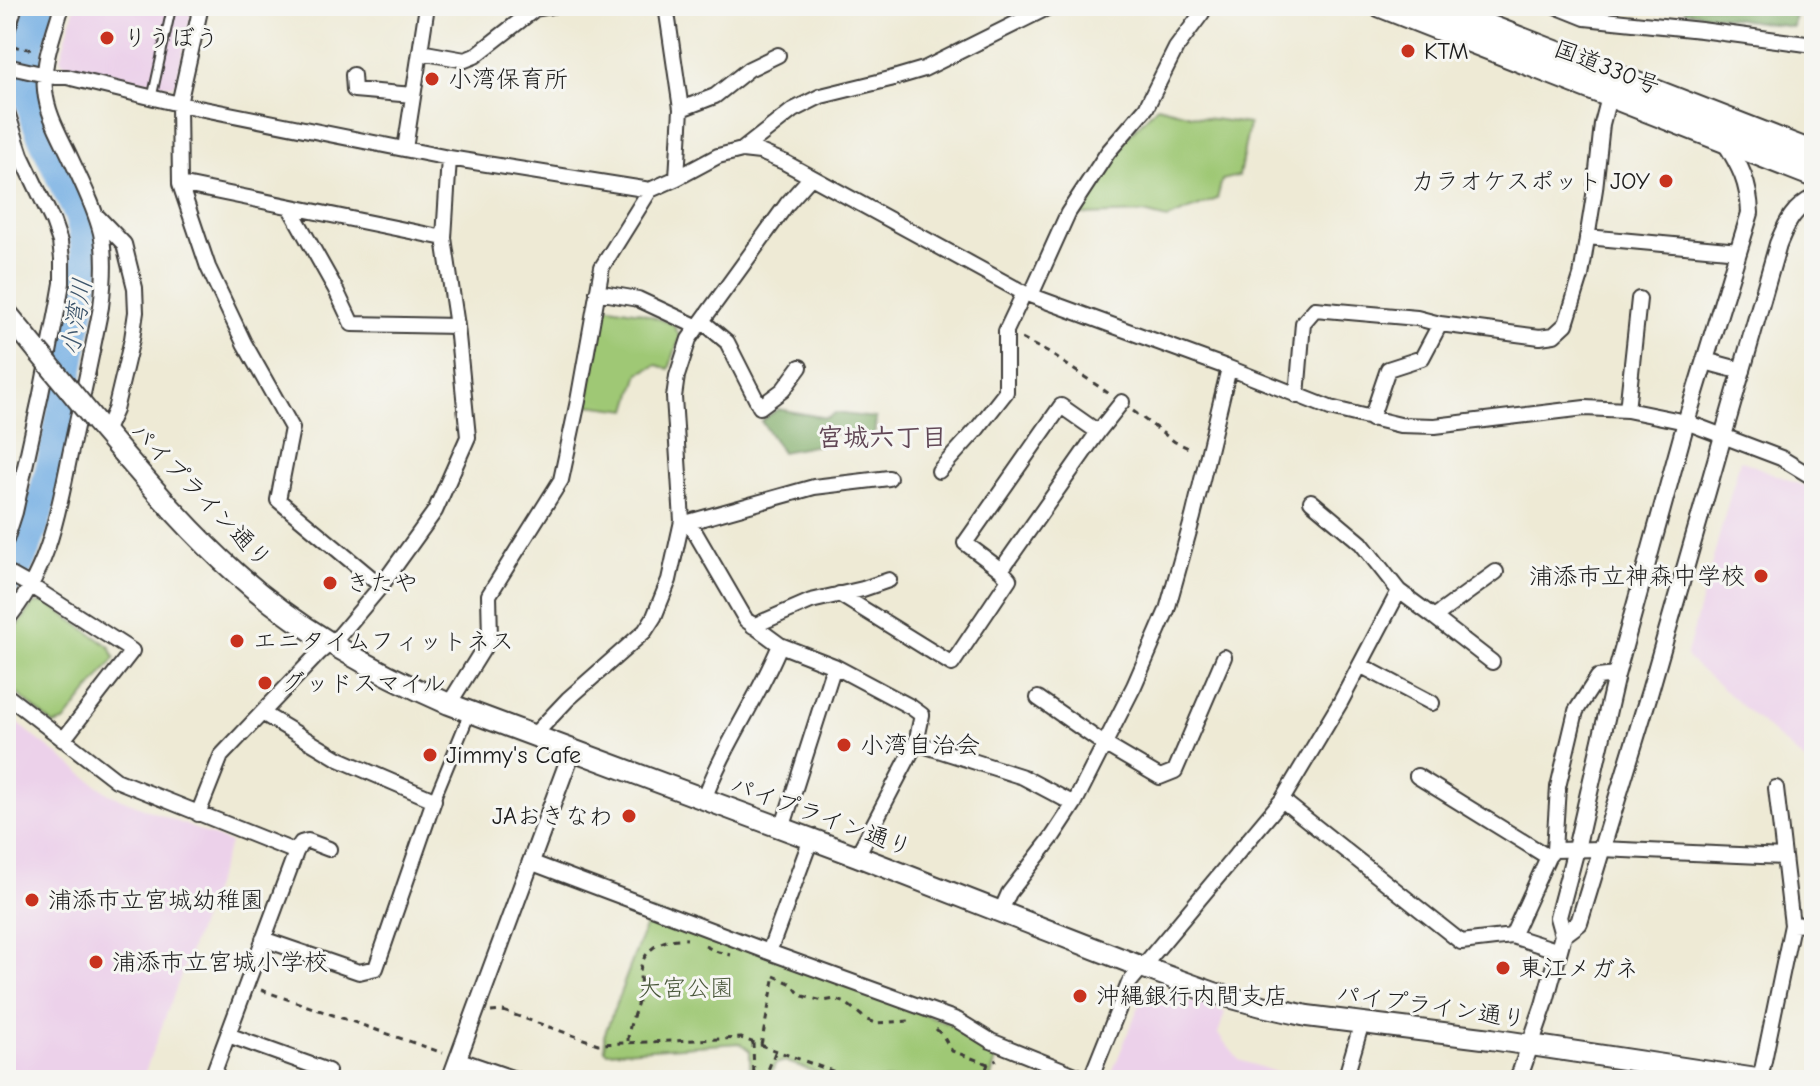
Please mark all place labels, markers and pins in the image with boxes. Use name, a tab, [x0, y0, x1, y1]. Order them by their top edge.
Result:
place label: りうぼう	[123, 24, 219, 52]
marker: りうぼう	[98, 29, 116, 47]
place label: KTM	[1424, 37, 1469, 65]
marker: KTM	[1399, 42, 1417, 60]
place label: 小湾保育所	[448, 65, 568, 93]
marker: 小湾保育所	[423, 70, 441, 88]
place label: カラオケスポット JOY	[1411, 167, 1651, 195]
marker: カラオケスポット JOY	[1657, 172, 1675, 190]
place label: 浦添市立神森中学校	[1529, 562, 1745, 590]
marker: 浦添市立神森中学校	[1752, 567, 1770, 585]
place label: きたや	[346, 569, 418, 597]
marker: きたや	[321, 574, 339, 592]
place label: エニタイムフィットネス	[253, 627, 514, 655]
marker: エニタイムフィットネス	[228, 632, 246, 650]
place label: グッドスマイル	[281, 669, 446, 697]
marker: グッドスマイル	[256, 674, 274, 692]
place label: 小湾自治会	[860, 731, 980, 759]
marker: 小湾自治会	[835, 736, 853, 754]
place label: Jimmy's Cafe	[446, 741, 581, 769]
marker: Jimmy's Cafe	[421, 746, 439, 764]
place label: JAおきなわ	[492, 802, 613, 830]
marker: JAおきなわ	[620, 807, 638, 825]
place label: 浦添市立宮城幼稚園	[48, 886, 264, 914]
marker: 浦添市立宮城幼稚園	[23, 891, 41, 909]
place label: 浦添市立宮城小学校	[112, 948, 328, 976]
marker: 浦添市立宮城小学校	[87, 953, 105, 971]
place label: 東江メガネ	[1519, 954, 1639, 982]
marker: 東江メガネ	[1494, 959, 1512, 977]
place label: 沖縄銀行内間支店	[1096, 982, 1288, 1010]
marker: 沖縄銀行内間支店	[1071, 987, 1089, 1005]

